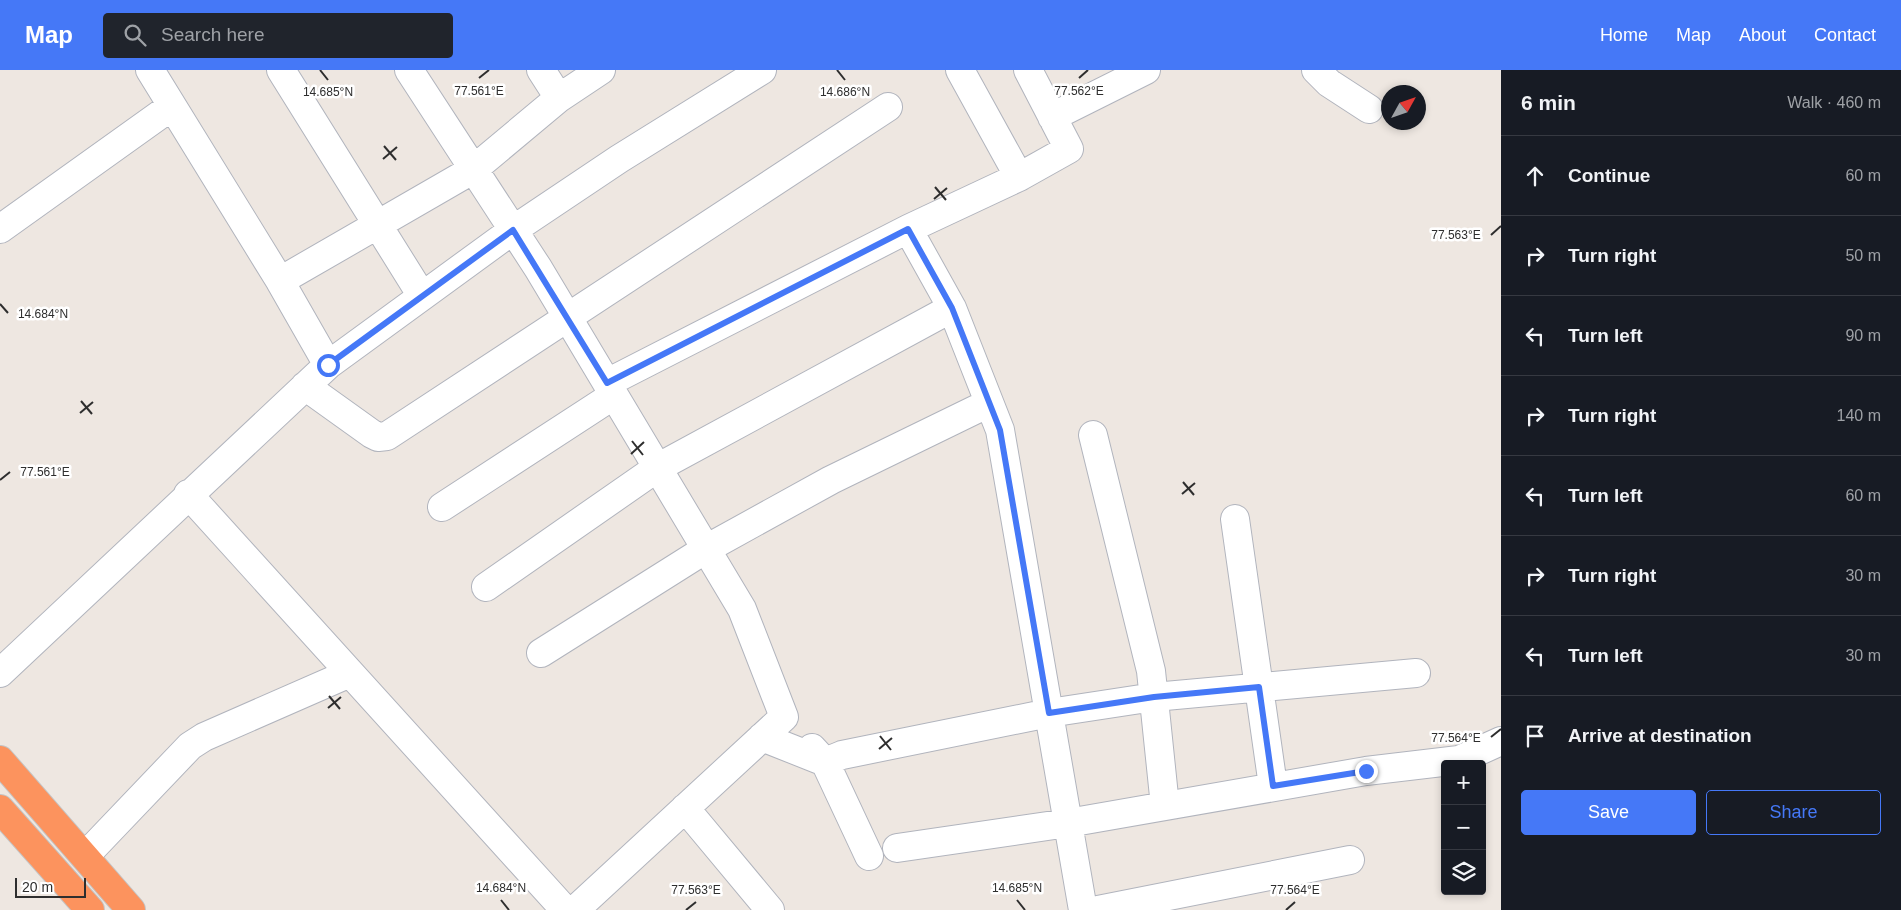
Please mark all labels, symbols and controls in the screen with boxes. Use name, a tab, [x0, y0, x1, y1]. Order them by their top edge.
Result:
search box	[103, 13, 453, 58]
text: Map	[25, 21, 73, 48]
icon: search	[121, 21, 149, 49]
text: Search here	[161, 24, 265, 45]
text: Home	[1600, 25, 1648, 45]
text: Map	[1676, 25, 1711, 45]
text: About	[1739, 25, 1786, 45]
text: Contact	[1814, 25, 1876, 45]
text: 77.561°E	[454, 84, 504, 98]
text: 77.562°E	[1054, 84, 1104, 98]
text: 14.685°N	[303, 85, 353, 99]
text: 14.686°N	[820, 85, 870, 99]
north arrow	[1381, 85, 1426, 130]
text: 6 min	[1521, 91, 1576, 114]
text: Walk · 460 m	[1787, 94, 1881, 111]
icon: ahead	[1521, 162, 1549, 190]
text: Continue	[1568, 165, 1650, 186]
text: 60 m	[1845, 167, 1881, 184]
text: 77.563°E	[1431, 228, 1481, 242]
icon: right	[1521, 242, 1549, 270]
text: Turn right	[1568, 245, 1656, 266]
text: 50 m	[1845, 247, 1881, 264]
text: 14.684°N	[18, 307, 68, 321]
icon: left	[1521, 322, 1549, 350]
text: Turn left	[1568, 325, 1643, 346]
text: 90 m	[1845, 327, 1881, 344]
route start	[317, 354, 340, 377]
icon: right	[1521, 402, 1549, 430]
text: Turn right	[1568, 405, 1656, 426]
text: 140 m	[1837, 407, 1881, 424]
text: 77.561°E	[20, 465, 70, 479]
icon: left	[1521, 482, 1549, 510]
text: Turn left	[1568, 485, 1643, 506]
text: 60 m	[1845, 487, 1881, 504]
icon: right	[1521, 562, 1549, 590]
text: Turn right	[1568, 565, 1656, 586]
text: 30 m	[1845, 567, 1881, 584]
icon: left	[1521, 642, 1549, 670]
text: Turn left	[1568, 645, 1643, 666]
text: 30 m	[1845, 647, 1881, 664]
icon: arrive	[1521, 722, 1549, 750]
text: Arrive at destination	[1568, 725, 1752, 746]
text: 77.564°E	[1431, 731, 1481, 745]
route end	[1355, 760, 1378, 783]
map controls	[1441, 760, 1486, 895]
button: +	[1441, 760, 1486, 805]
button: Save	[1521, 790, 1696, 835]
button: Share	[1706, 790, 1881, 835]
button: −	[1441, 805, 1486, 850]
button: layers	[1441, 850, 1486, 895]
scale bar	[15, 875, 86, 898]
text: 20 m	[22, 879, 53, 895]
text: 14.684°N	[476, 881, 526, 895]
text: 14.685°N	[992, 881, 1042, 895]
text: 77.563°E	[671, 883, 721, 897]
text: 77.564°E	[1270, 883, 1320, 897]

